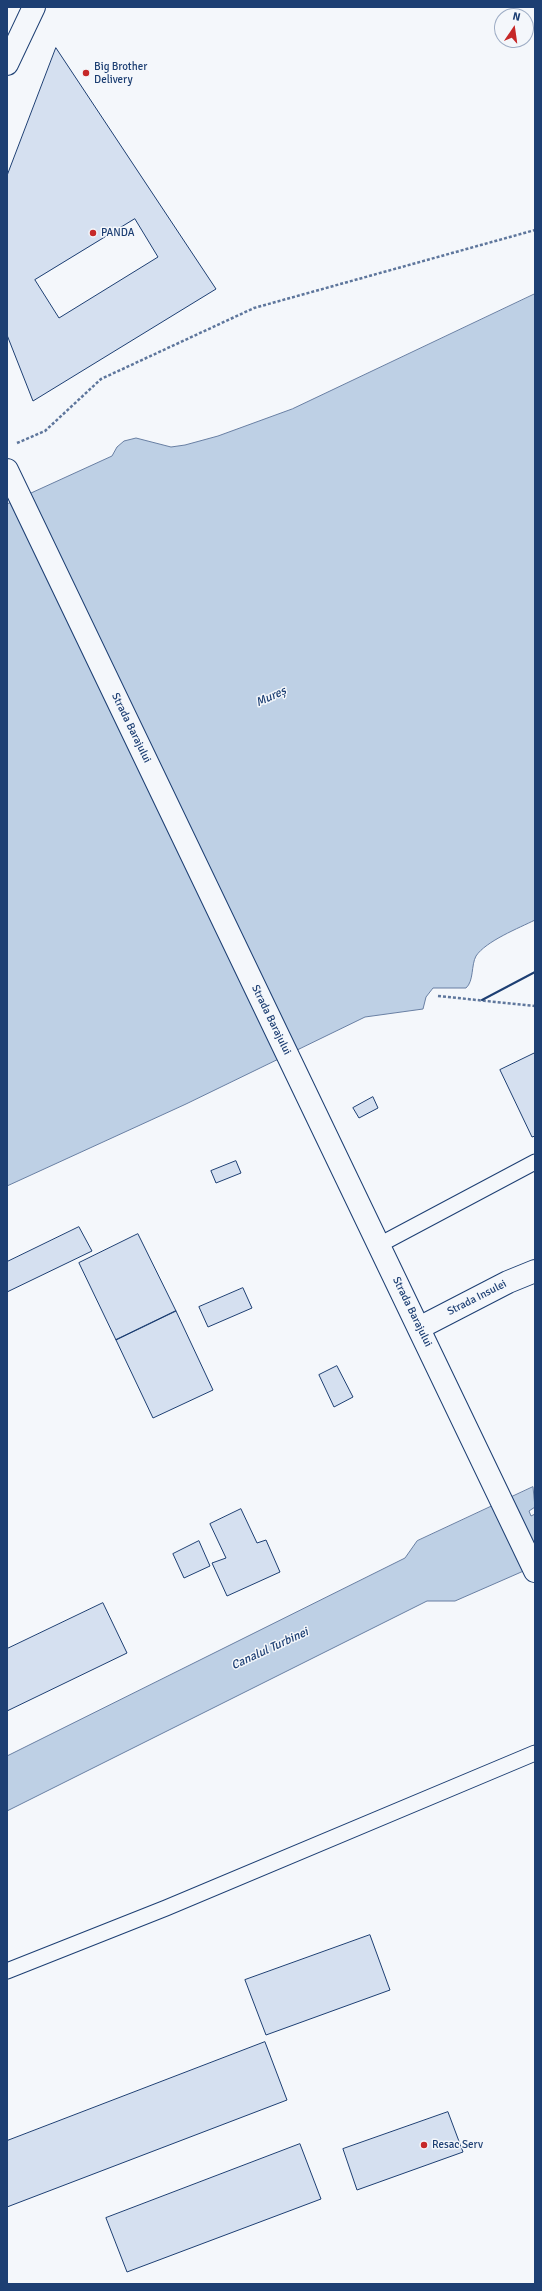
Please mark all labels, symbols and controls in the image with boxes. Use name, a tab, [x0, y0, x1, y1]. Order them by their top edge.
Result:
north arrow	[494, 8, 534, 48]
text: N	[511, 10, 522, 24]
place label: Big Brother Delivery	[94, 60, 147, 86]
marker: Big Brother Delivery	[81, 68, 91, 78]
place label: PANDA	[101, 226, 134, 240]
marker: PANDA	[88, 228, 98, 238]
water label: Mureș	[254, 684, 288, 710]
street label: Strada Barajului	[108, 691, 154, 765]
street label: Strada Barajului	[248, 983, 294, 1057]
street label: Strada Barajului	[389, 1275, 435, 1349]
street label: Strada Insulei	[445, 1277, 509, 1319]
water label: Canalul Turbinei	[229, 1625, 311, 1673]
place label: Resac Serv	[432, 2138, 483, 2152]
marker: Resac Serv	[419, 2140, 429, 2150]

